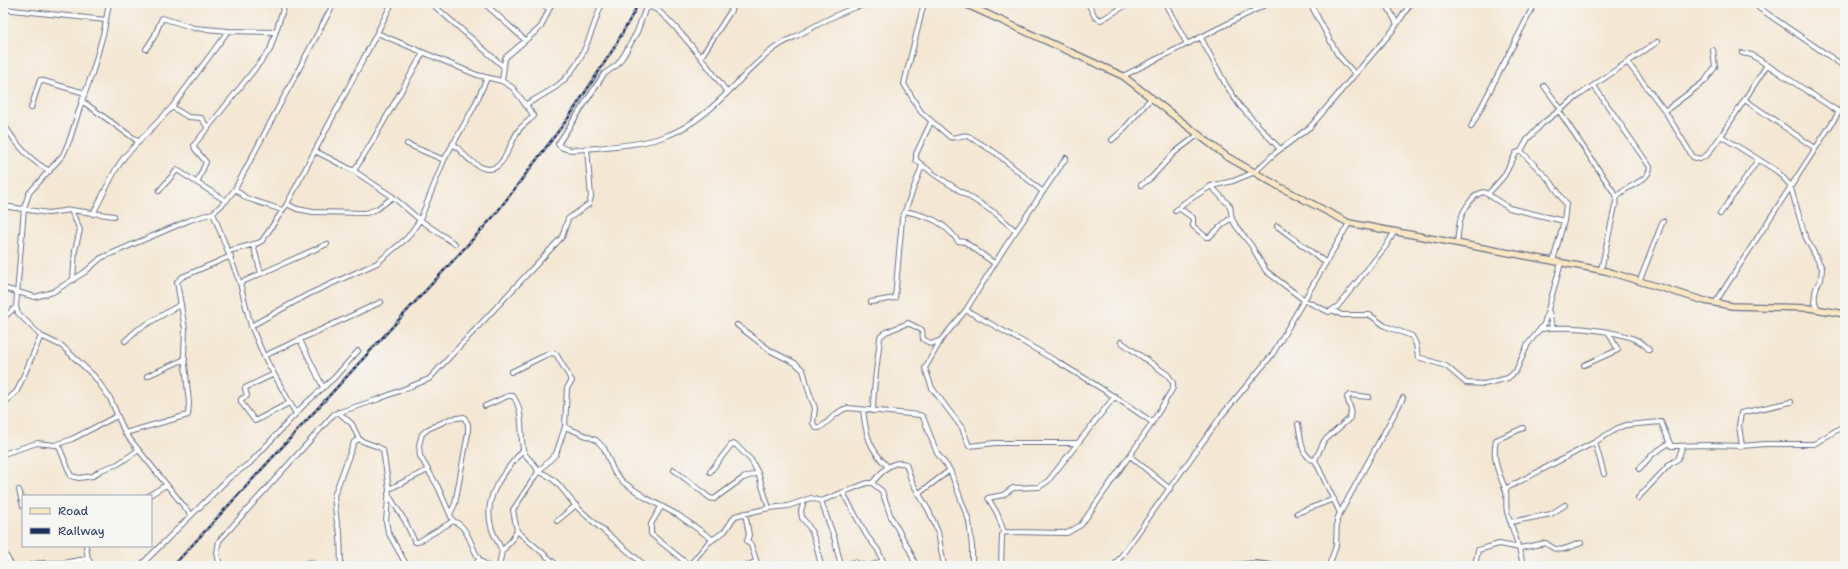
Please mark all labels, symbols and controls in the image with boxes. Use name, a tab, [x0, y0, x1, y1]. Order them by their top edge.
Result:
legend	[22, 495, 152, 547]
text: Road	[58, 503, 89, 519]
text: Railway	[58, 523, 105, 539]

